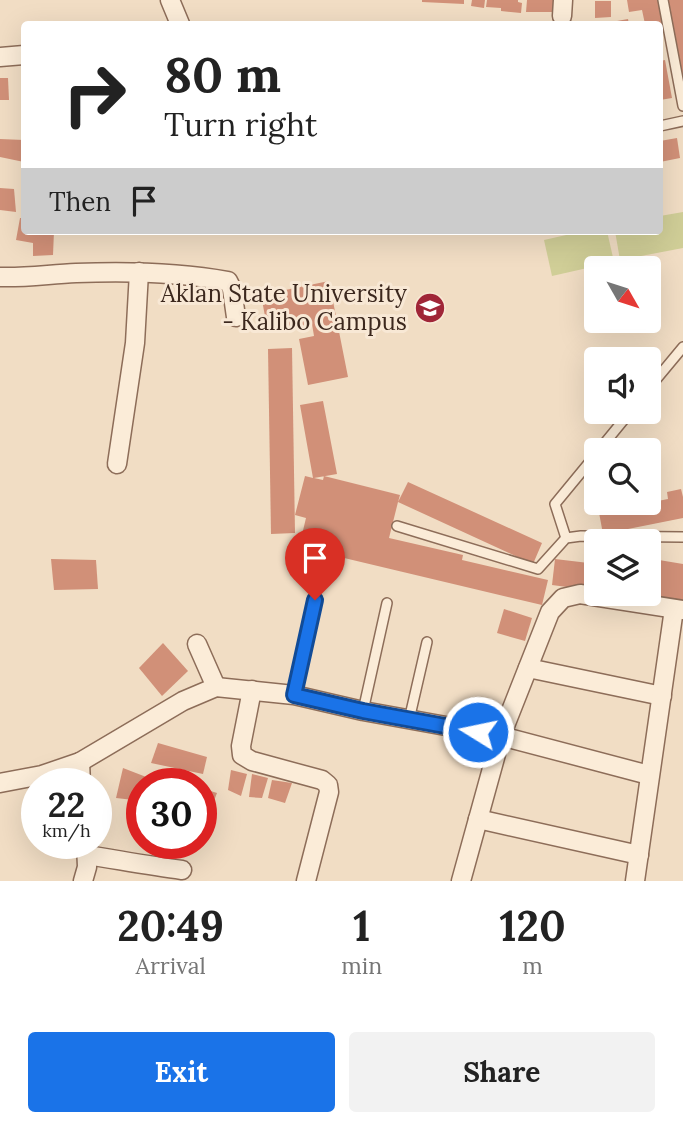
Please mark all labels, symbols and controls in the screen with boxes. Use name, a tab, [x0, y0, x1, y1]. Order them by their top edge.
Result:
text: 80 m	[164, 43, 281, 105]
icon: right	[49, 49, 140, 140]
text: Turn right	[164, 104, 317, 145]
icon: arrive	[125, 182, 163, 220]
text: Then	[49, 185, 111, 218]
north arrow	[584, 256, 662, 332]
map controls	[584, 256, 661, 606]
place label: Aklan State University - Kalibo Campus	[160, 278, 407, 337]
school or university icon: Aklan State University - Kalibo Campus	[413, 291, 447, 325]
button: sound	[584, 347, 661, 424]
button: search	[584, 438, 661, 515]
pin	[285, 528, 345, 600]
button: layers	[584, 529, 661, 606]
icon: arrive	[296, 539, 334, 577]
position arrow	[441, 695, 515, 769]
speed limit sign: 30	[126, 768, 217, 859]
text: 22	[48, 782, 85, 827]
text: km/h	[42, 819, 91, 842]
text: 20:49	[117, 899, 224, 953]
text: 1	[353, 899, 370, 953]
text: 120	[500, 899, 566, 953]
text: Arrival	[136, 951, 206, 980]
text: min	[341, 951, 382, 980]
text: m	[522, 951, 543, 980]
button: Exit	[28, 1032, 335, 1112]
button: Share	[349, 1032, 655, 1112]

